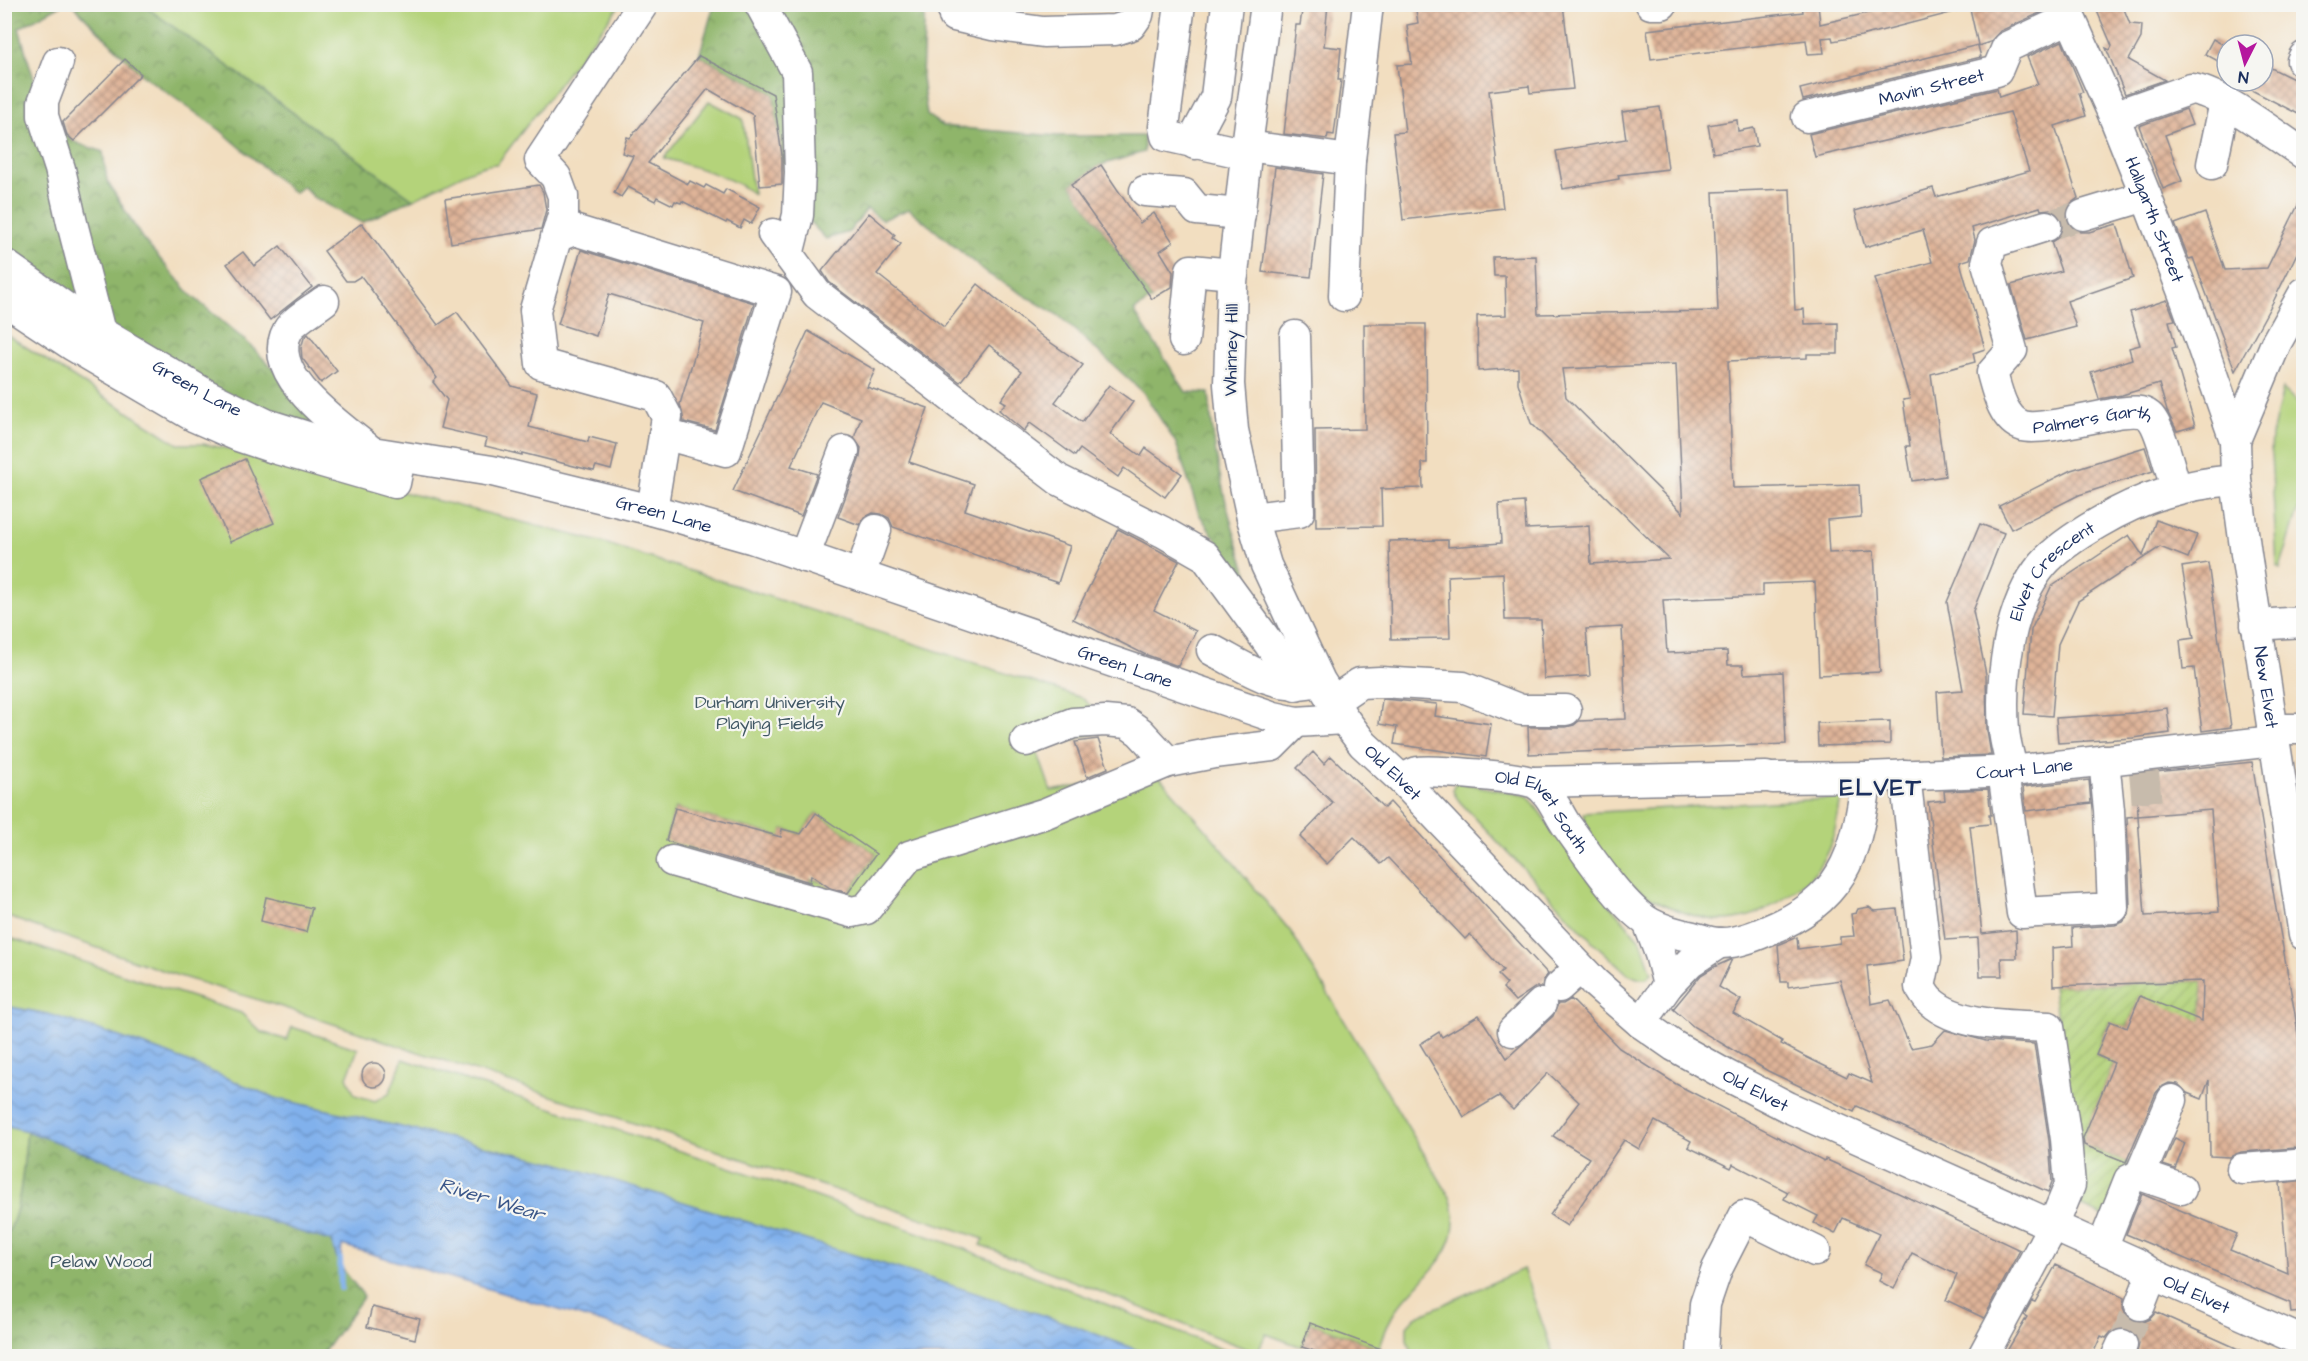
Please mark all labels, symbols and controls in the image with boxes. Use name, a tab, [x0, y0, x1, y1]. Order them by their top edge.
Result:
north arrow	[2215, 33, 2275, 93]
street label: Mavin Street	[1876, 62, 1988, 112]
text: N	[2237, 65, 2250, 88]
street label: Hallgarth Street	[2119, 153, 2190, 287]
street label: Whinney Hill	[1218, 303, 1246, 397]
street label: Green Lane	[148, 354, 246, 423]
street label: Palmers Garth	[2032, 399, 2158, 440]
street label: Green Lane	[613, 490, 715, 539]
street label: Elvet Crescent	[2003, 515, 2100, 624]
street label: Green Lane	[1075, 639, 1176, 694]
street label: New Elvet	[2247, 645, 2284, 731]
park label: Durham University Playing Fields	[695, 690, 845, 737]
street label: Old Elvet	[1358, 739, 1428, 807]
street label: Court Lane	[1976, 752, 2074, 785]
street label: Old Elvet South	[1494, 764, 1595, 858]
district label: ELVET	[1840, 771, 1922, 805]
street label: Old Elvet	[1718, 1063, 1793, 1119]
water label: River Wear	[436, 1171, 549, 1230]
park label: Pelaw Wood	[50, 1249, 152, 1274]
street label: Old Elvet	[2159, 1268, 2235, 1321]

